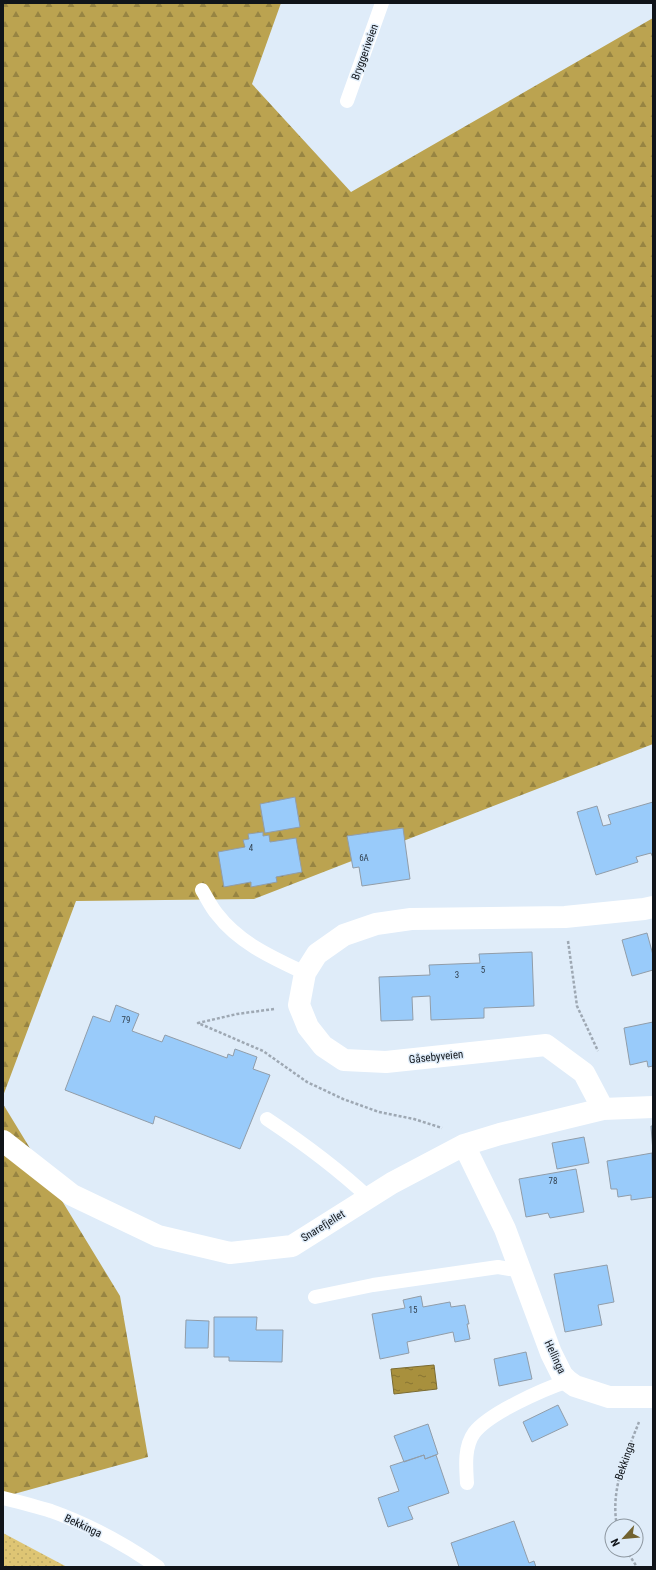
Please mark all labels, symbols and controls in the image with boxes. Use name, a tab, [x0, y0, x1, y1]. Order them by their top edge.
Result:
street label: Bryggeriveien	[349, 22, 381, 82]
house number: 4	[249, 843, 254, 853]
house number: 6A	[359, 853, 369, 863]
house number: 5	[481, 965, 486, 975]
house number: 3	[455, 970, 459, 980]
house number: 79	[122, 1015, 130, 1025]
street label: Gåsebyveien	[408, 1048, 464, 1066]
house number: 78	[549, 1176, 557, 1186]
street label: Snarefjellet	[299, 1207, 347, 1245]
house number: 15	[409, 1305, 418, 1315]
street label: Hellinga	[542, 1338, 568, 1376]
street label: Bekkinga	[612, 1440, 638, 1482]
street label: Bekkinga	[62, 1512, 104, 1540]
north arrow	[604, 1518, 644, 1558]
text: N	[608, 1536, 623, 1548]

